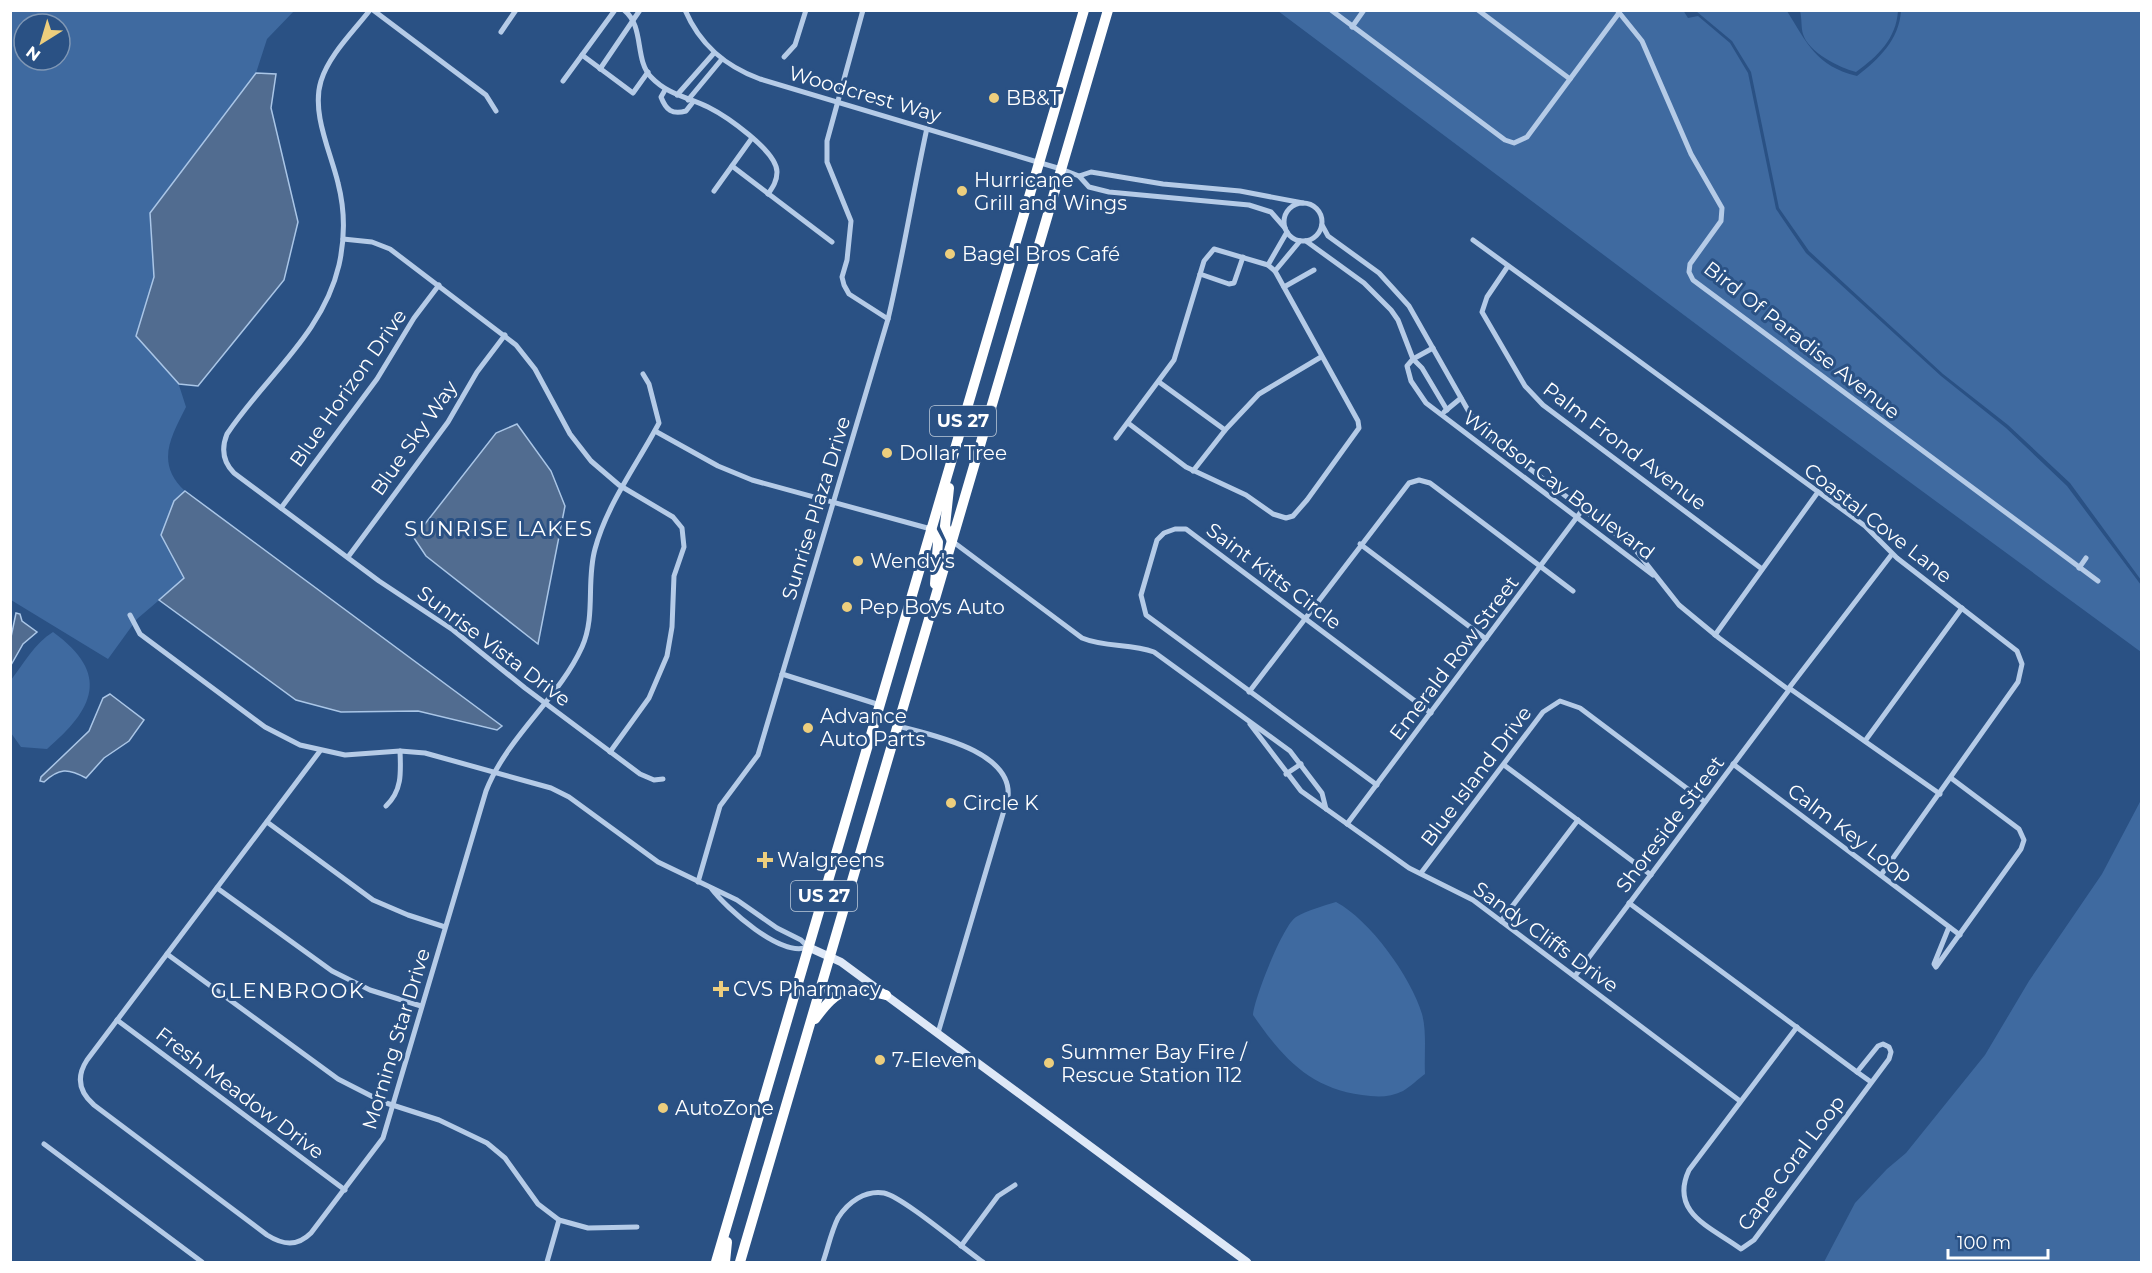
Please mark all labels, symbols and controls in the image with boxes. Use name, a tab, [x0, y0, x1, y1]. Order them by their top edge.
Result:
north arrow	[12, 12, 72, 72]
text: N	[22, 42, 44, 65]
street label: Woodcrest Way	[786, 61, 944, 127]
place label: BB&T	[1006, 86, 1061, 110]
marker: BB&T	[987, 91, 1001, 105]
place label: Hurricane Grill and Wings	[974, 168, 1127, 215]
marker: Hurricane Grill and Wings	[955, 184, 969, 198]
place label: Bagel Bros Café	[962, 242, 1120, 266]
marker: Bagel Bros Café	[943, 247, 957, 261]
street label: Bird Of Paradise Avenue	[1699, 256, 1905, 424]
street label: Blue Horizon Drive	[285, 305, 411, 471]
street label: Blue Sky Way	[366, 376, 462, 500]
street label: Palm Frond Avenue	[1539, 377, 1711, 515]
street label: Windsor Cay Boulevard	[1459, 405, 1659, 565]
road number: US 27	[930, 406, 996, 436]
street label: Sunrise Plaza Drive	[777, 413, 855, 603]
place label: Dollar Tree	[899, 441, 1007, 465]
marker: Dollar Tree	[880, 446, 894, 460]
street label: Coastal Cove Lane	[1799, 458, 1957, 588]
district label: SUNRISE LAKES	[404, 516, 594, 541]
street label: Saint Kitts Circle	[1202, 517, 1346, 635]
place label: Wendy's	[870, 549, 955, 573]
marker: Wendy's	[851, 554, 865, 568]
street label: Emerald Row Street	[1384, 571, 1524, 745]
street label: Sunrise Vista Drive	[413, 581, 575, 711]
place label: Pep Boys Auto	[859, 595, 1005, 619]
marker: Pep Boys Auto	[840, 600, 854, 614]
street label: Blue Island Drive	[1416, 701, 1536, 851]
place label: Advance Auto Parts	[820, 704, 925, 751]
marker: Advance Auto Parts	[801, 721, 815, 735]
street label: Shoreside Street	[1611, 751, 1729, 897]
street label: Calm Key Loop	[1783, 778, 1917, 888]
place label: Circle K	[963, 791, 1039, 815]
marker: Circle K	[944, 796, 958, 810]
place label: Walgreens	[777, 848, 884, 872]
marker: Walgreens	[758, 853, 772, 867]
street label: Sandy Cliffs Drive	[1469, 876, 1623, 998]
road number: US 27	[791, 881, 857, 911]
street label: Morning Star Drive	[357, 945, 435, 1133]
place label: CVS Pharmacy	[733, 977, 881, 1001]
district label: GLENBROOK	[211, 978, 365, 1003]
marker: CVS Pharmacy	[714, 982, 728, 996]
street label: Fresh Meadow Drive	[151, 1022, 329, 1164]
place label: Summer Bay Fire / Rescue Station 112	[1061, 1040, 1248, 1087]
place label: 7-Eleven	[892, 1048, 977, 1072]
marker: 7-Eleven	[873, 1053, 887, 1067]
marker: Summer Bay Fire / Rescue Station 112	[1042, 1056, 1056, 1070]
street label: Cape Coral Loop	[1732, 1091, 1850, 1235]
place label: AutoZone	[675, 1096, 774, 1120]
marker: AutoZone	[656, 1101, 670, 1115]
scale bar	[1948, 1222, 2048, 1260]
text: 100 m	[1957, 1232, 2011, 1254]

